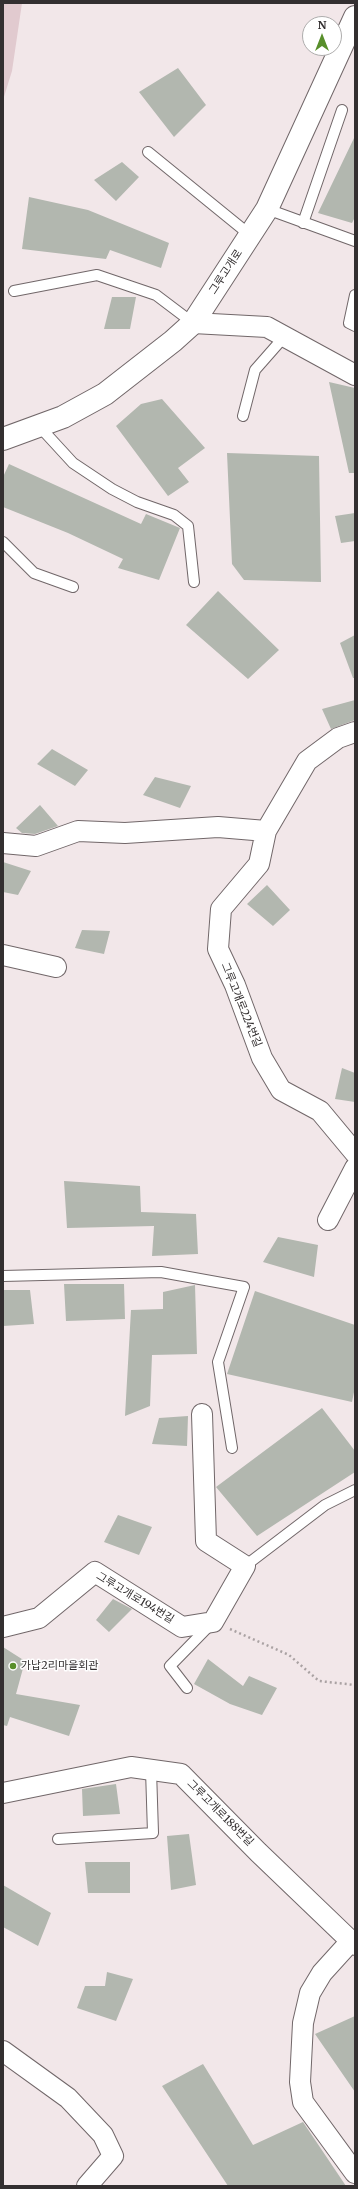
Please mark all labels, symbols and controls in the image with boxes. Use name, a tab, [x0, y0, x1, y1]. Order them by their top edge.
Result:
north arrow	[302, 16, 342, 56]
text: N	[318, 18, 326, 32]
street label: 그루고개로	[207, 247, 245, 297]
street label: 그루고개로224번길	[218, 961, 264, 1049]
street label: 그루고개로194번길	[94, 1570, 176, 1626]
place label: 가납2리마을회관	[21, 1659, 98, 1673]
marker: 가납2리마을회관	[8, 1661, 18, 1671]
street label: 그루고개로188번길	[184, 1777, 256, 1849]

